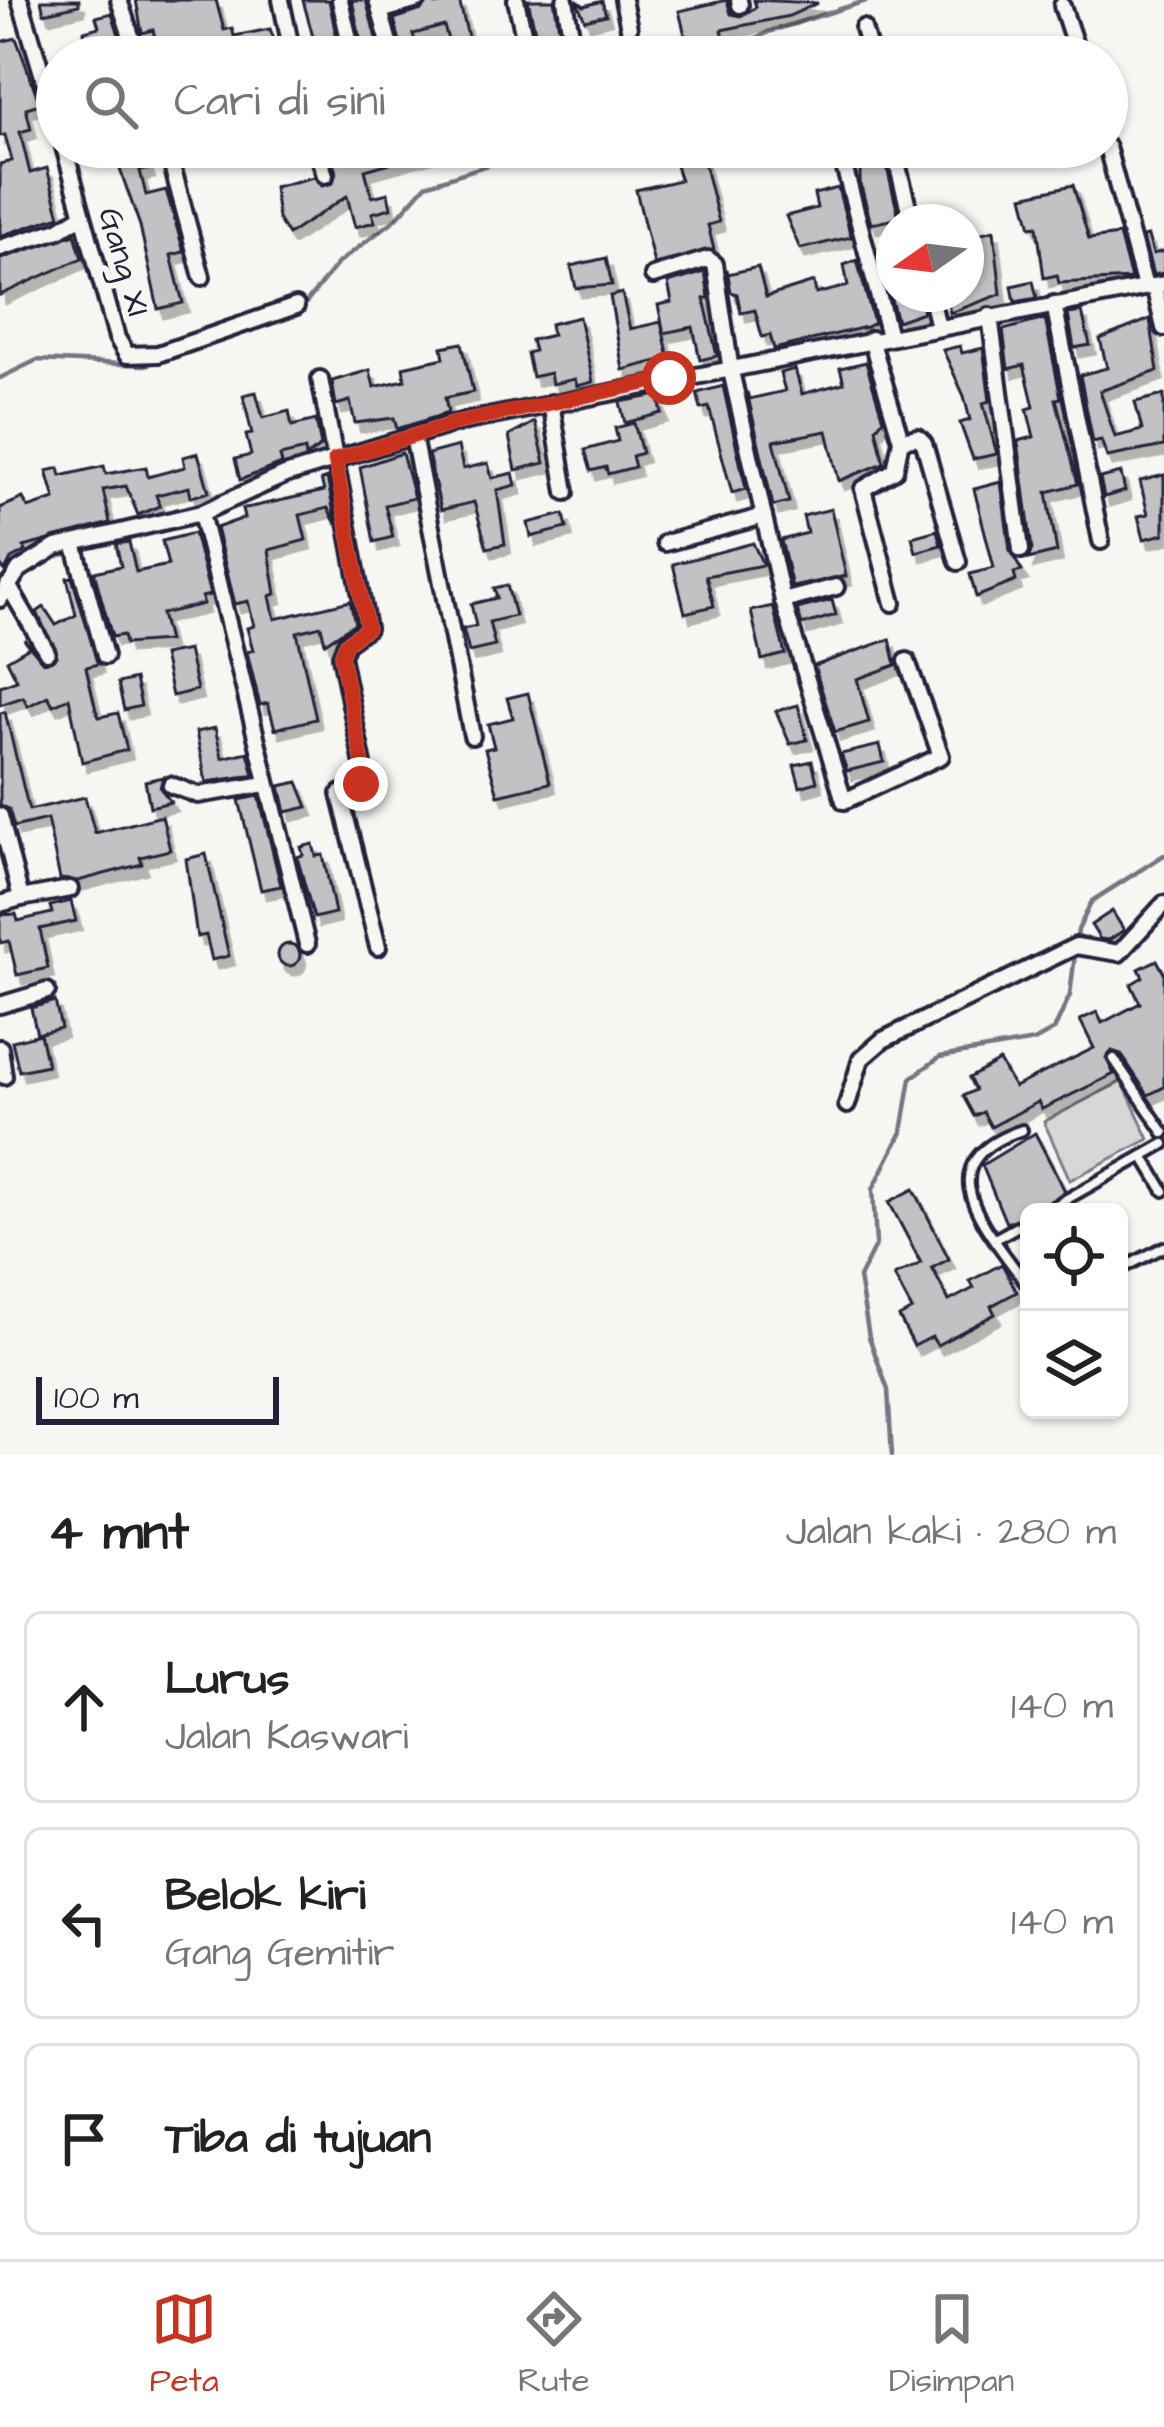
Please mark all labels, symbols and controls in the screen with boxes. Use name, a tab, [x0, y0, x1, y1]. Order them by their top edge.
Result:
search box	[36, 36, 1128, 168]
icon: search	[78, 69, 144, 135]
text: Cari di sini	[174, 71, 385, 133]
street label: Gang XI	[85, 202, 161, 322]
north arrow	[876, 204, 984, 312]
route start	[642, 351, 696, 405]
route end	[334, 757, 388, 811]
map controls	[1020, 1203, 1128, 1419]
button: locate	[1020, 1203, 1128, 1311]
button: layers	[1020, 1311, 1128, 1419]
scale bar	[36, 1371, 279, 1424]
text: 100 m	[54, 1375, 139, 1421]
text: 4 mnt	[48, 1498, 189, 1569]
text: Jalan kaki · 280 m	[786, 1506, 1116, 1560]
text: Lurus	[165, 1649, 289, 1711]
icon: ahead	[51, 1674, 117, 1740]
text: 140 m	[1011, 1680, 1113, 1734]
text: Jalan Kaswari	[165, 1711, 408, 1765]
text: Belok kiri	[165, 1865, 365, 1927]
icon: left	[51, 1890, 117, 1956]
text: 140 m	[1011, 1896, 1113, 1950]
text: Gang Gemitir	[165, 1927, 395, 1981]
icon: arrive	[51, 2106, 117, 2172]
text: Tiba di tujuan	[165, 2108, 431, 2170]
tab: Peta	[150, 2286, 219, 2404]
tab: Rute	[518, 2286, 590, 2404]
tab: Disimpan	[889, 2286, 1014, 2404]

